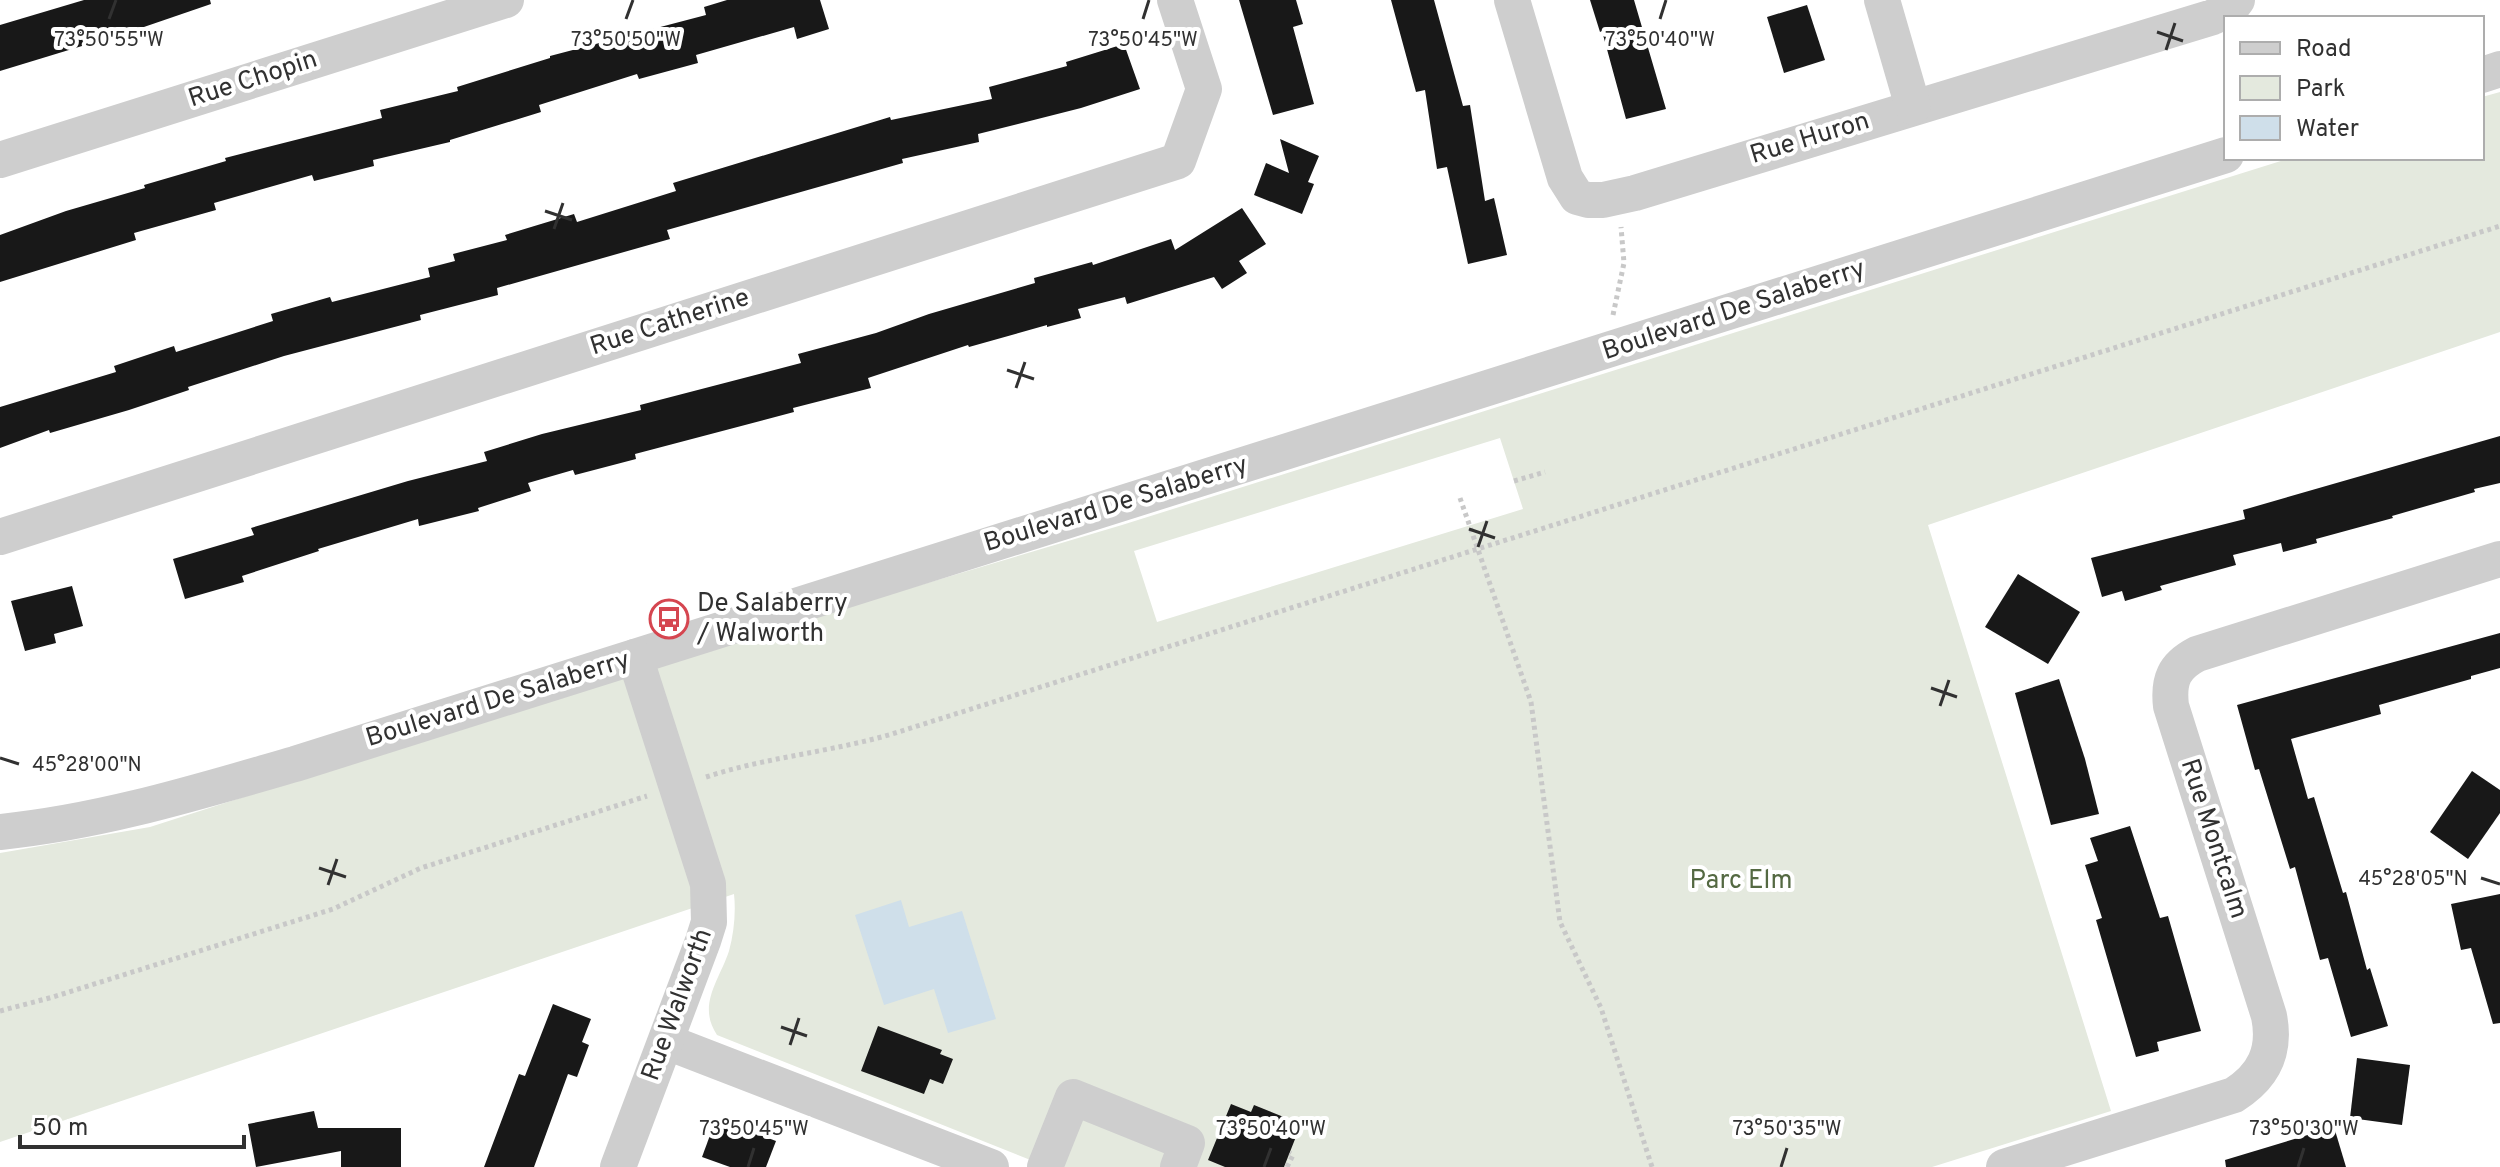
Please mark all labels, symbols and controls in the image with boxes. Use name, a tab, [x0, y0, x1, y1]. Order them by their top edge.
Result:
legend	[2224, 16, 2484, 160]
text: 73°50'55"W	[54, 28, 164, 54]
text: 73°50'50"W	[571, 28, 681, 54]
text: 73°50'45"W	[1088, 28, 1198, 54]
text: 73°50'40"W	[1605, 28, 1715, 54]
text: Road	[2296, 35, 2352, 65]
street label: Rue Chopin	[184, 44, 322, 116]
text: Park	[2296, 75, 2346, 105]
street label: Rue Huron	[1746, 105, 1874, 173]
text: Water	[2296, 115, 2359, 145]
street label: Boulevard De Salaberry	[1598, 253, 1870, 369]
street label: Rue Catherine	[586, 282, 754, 364]
street label: Boulevard De Salaberry	[980, 449, 1252, 561]
place label: De Salaberry / Walworth	[696, 588, 848, 651]
bus stop icon: De Salaberry / Walworth	[648, 598, 690, 640]
street label: Boulevard De Salaberry	[362, 644, 634, 756]
text: 45°28'00"N	[32, 753, 142, 779]
street label: Rue Montcalm	[2172, 755, 2254, 923]
park label: Parc Elm	[1690, 865, 1792, 898]
text: 45°28'05"N	[2358, 867, 2468, 893]
street label: Rue Walworth	[635, 924, 721, 1086]
scale bar	[20, 1099, 244, 1149]
text: 50 m	[32, 1114, 88, 1144]
text: 73°50'45"W	[699, 1117, 809, 1143]
text: 73°50'40"W	[1216, 1117, 1326, 1143]
text: 73°50'35"W	[1732, 1117, 1842, 1143]
text: 73°50'30"W	[2249, 1117, 2359, 1143]

